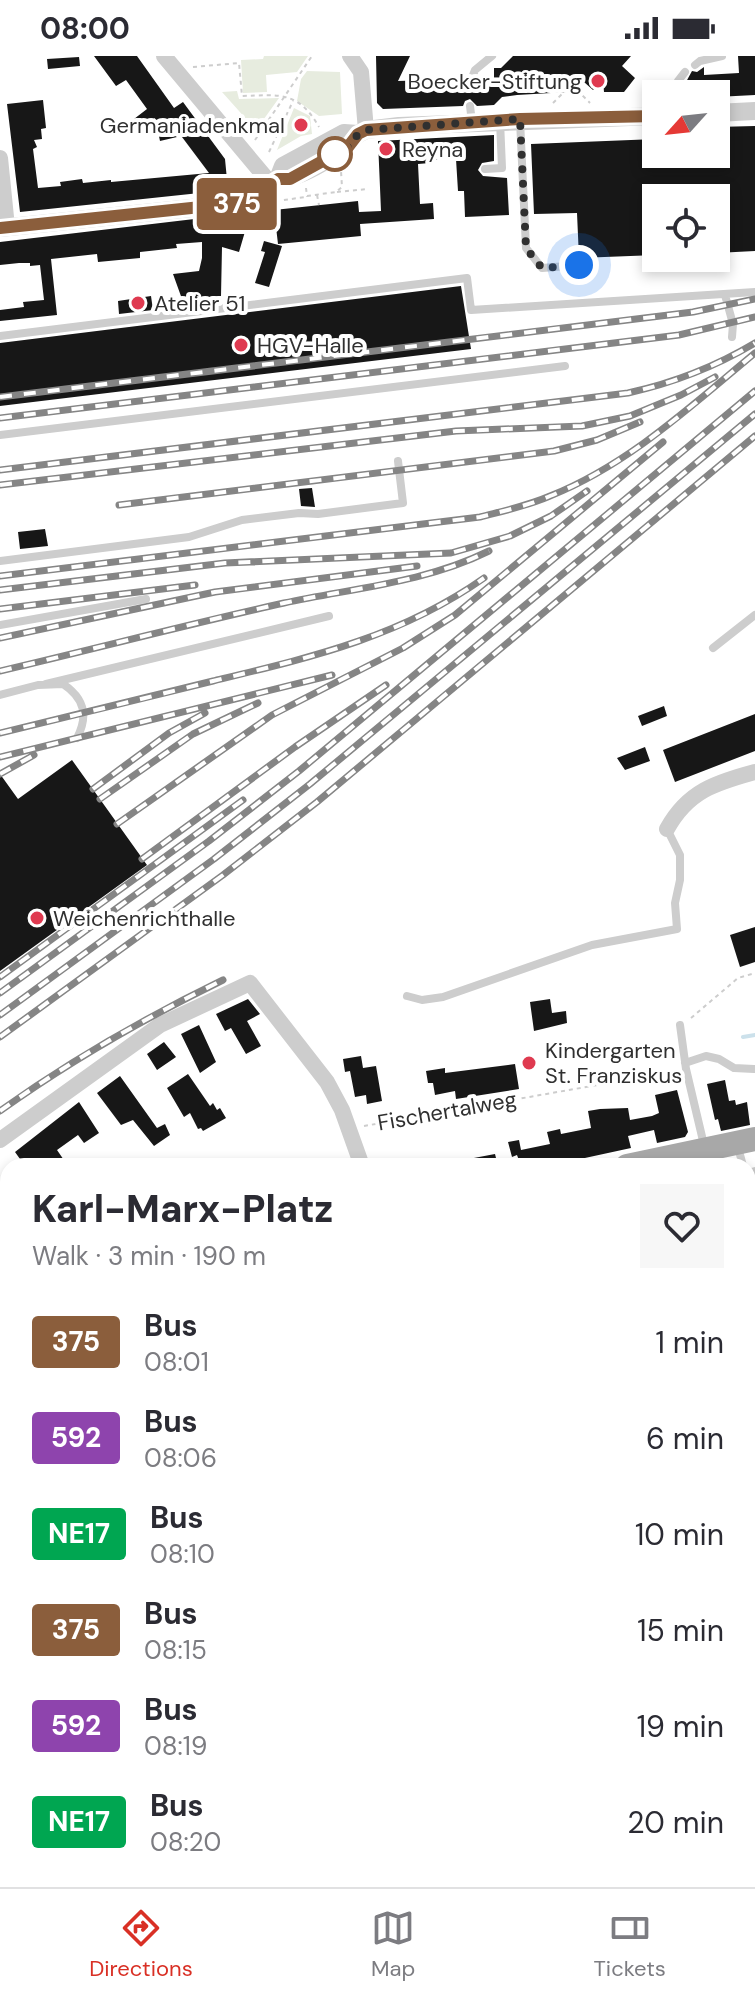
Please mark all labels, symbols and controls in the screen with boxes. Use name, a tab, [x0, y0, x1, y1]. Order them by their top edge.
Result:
text: 08:00	[40, 9, 130, 48]
place label: Boecker-Stiftung	[407, 67, 582, 96]
marker: Boecker-Stiftung	[589, 72, 607, 90]
north arrow	[642, 80, 730, 168]
map controls	[642, 80, 730, 272]
place label: Germaniadenkmal	[100, 111, 285, 140]
marker: Germaniadenkmal	[292, 116, 310, 134]
place label: Reyna	[402, 135, 463, 164]
unlabelled marker	[318, 137, 352, 171]
marker: Reyna	[377, 140, 395, 158]
line badge: 375	[191, 178, 283, 230]
button: locate	[642, 184, 730, 272]
text: 375	[213, 185, 261, 222]
your location	[559, 245, 599, 285]
place label: Atelier 51	[154, 289, 245, 318]
marker: Atelier 51	[129, 294, 147, 312]
place label: HGV-Halle	[257, 331, 364, 360]
marker: HGV-Halle	[232, 336, 250, 354]
place label: Weichenrichthalle	[53, 904, 236, 933]
marker: Weichenrichthalle	[28, 909, 46, 927]
place label: Kindergarten St. Franziskus	[545, 1036, 682, 1090]
marker: Kindergarten St. Franziskus	[520, 1054, 538, 1072]
street label: Fischertalweg	[375, 1085, 519, 1137]
text: Karl-Marx-Platz	[32, 1184, 333, 1234]
button: heart	[640, 1184, 724, 1268]
text: Walk · 3 min · 190 m	[32, 1239, 266, 1273]
text: Bus	[144, 1306, 198, 1345]
text: 375	[52, 1323, 100, 1360]
text: 1 min	[656, 1323, 724, 1362]
text: 08:01	[144, 1345, 209, 1379]
text: Bus	[144, 1402, 198, 1441]
text: 592	[51, 1419, 101, 1456]
text: 6 min	[646, 1419, 724, 1458]
text: 08:06	[144, 1441, 217, 1475]
text: Bus	[150, 1498, 204, 1537]
text: NE17	[48, 1515, 110, 1552]
text: 10 min	[635, 1515, 724, 1554]
text: 08:10	[150, 1537, 215, 1571]
text: Bus	[144, 1594, 198, 1633]
text: 375	[52, 1611, 100, 1648]
text: 15 min	[637, 1611, 724, 1650]
text: 08:15	[144, 1633, 207, 1667]
text: Bus	[144, 1690, 198, 1729]
text: 592	[51, 1707, 101, 1744]
text: 19 min	[637, 1707, 724, 1746]
text: 08:19	[144, 1729, 207, 1763]
text: Bus	[150, 1786, 204, 1825]
text: NE17	[48, 1803, 110, 1840]
text: 20 min	[627, 1803, 724, 1842]
text: 08:20	[150, 1825, 221, 1859]
tab: Directions	[89, 1906, 193, 1983]
tab: Map	[371, 1906, 415, 1983]
tab: Tickets	[594, 1906, 666, 1983]

